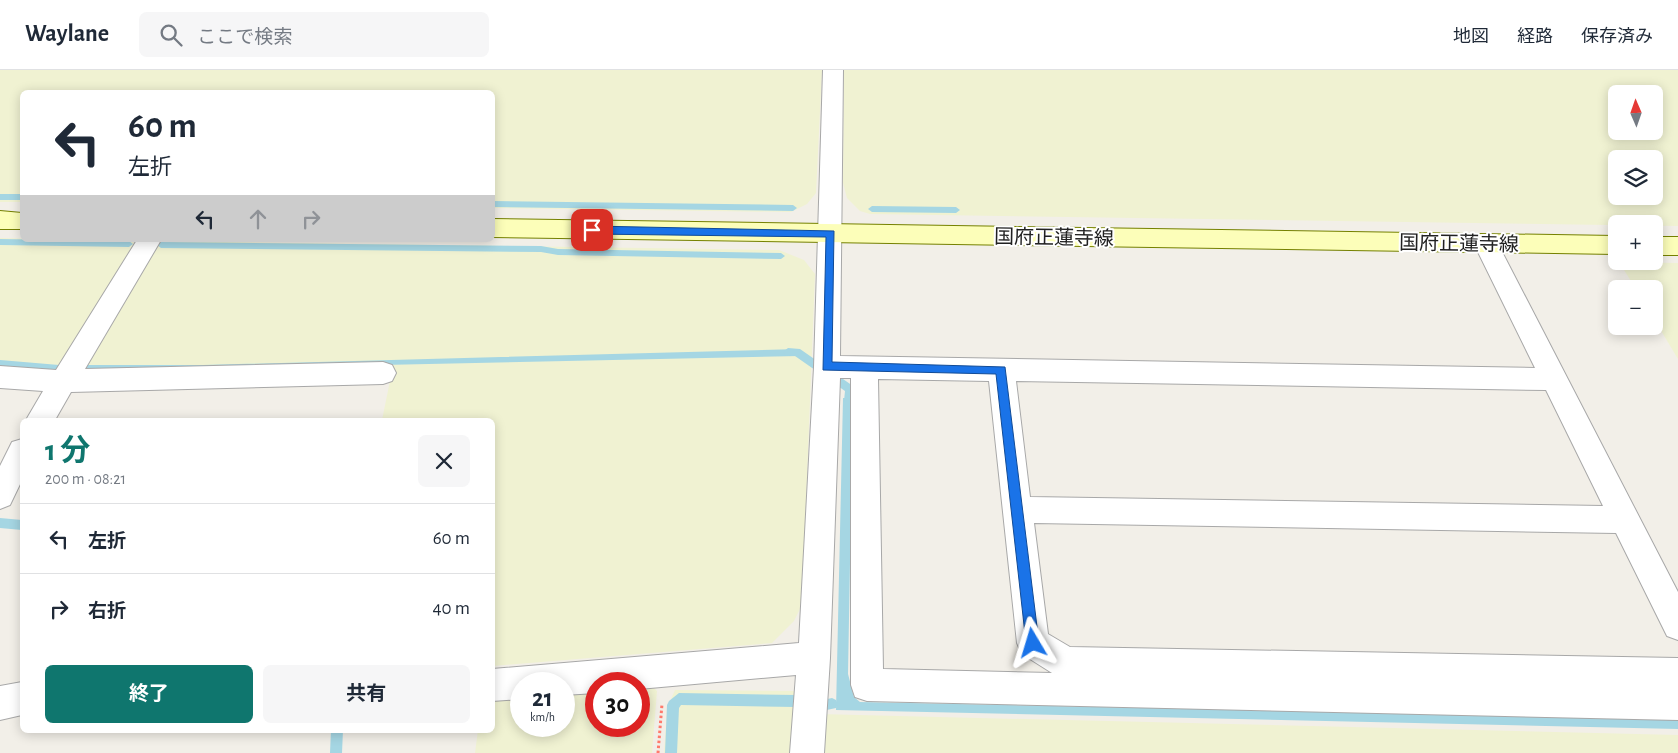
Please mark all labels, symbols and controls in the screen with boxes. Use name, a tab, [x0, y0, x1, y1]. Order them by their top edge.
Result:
search box	[139, 12, 489, 57]
icon: search	[157, 21, 185, 49]
text: Waylane	[25, 22, 109, 46]
text: ここで検索	[197, 28, 292, 47]
text: 地図	[1453, 28, 1489, 46]
text: 経路	[1517, 28, 1553, 46]
text: 保存済み	[1581, 28, 1653, 46]
north arrow	[1608, 85, 1662, 140]
map controls	[1608, 85, 1663, 335]
text: 60 m	[128, 109, 197, 144]
icon: left	[45, 110, 110, 175]
button: layers	[1608, 150, 1663, 205]
text: 左折	[128, 156, 172, 178]
icon: left	[191, 205, 219, 233]
icon: ahead	[244, 205, 272, 233]
icon: right	[297, 205, 325, 233]
pin	[571, 209, 613, 251]
button: +	[1608, 215, 1663, 270]
icon: arrive	[578, 216, 606, 244]
street label: 国府正蓮寺線	[994, 225, 1114, 249]
street label: 国府正蓮寺線	[1399, 231, 1519, 255]
button: −	[1608, 280, 1663, 335]
button: close	[418, 435, 470, 487]
text: 1 分	[45, 436, 90, 466]
text: 200 m · 08:21	[45, 471, 126, 487]
icon: left	[45, 525, 73, 553]
text: 60 m	[433, 529, 470, 548]
text: 左折	[88, 532, 126, 551]
icon: right	[45, 595, 73, 623]
text: 40 m	[432, 599, 470, 618]
text: 右折	[88, 602, 126, 621]
position arrow	[1006, 616, 1058, 668]
button: 終了	[45, 665, 253, 723]
button: 共有	[263, 665, 470, 723]
speed limit sign: 30	[585, 672, 650, 737]
text: 21	[532, 686, 553, 711]
text: km/h	[530, 711, 555, 723]

